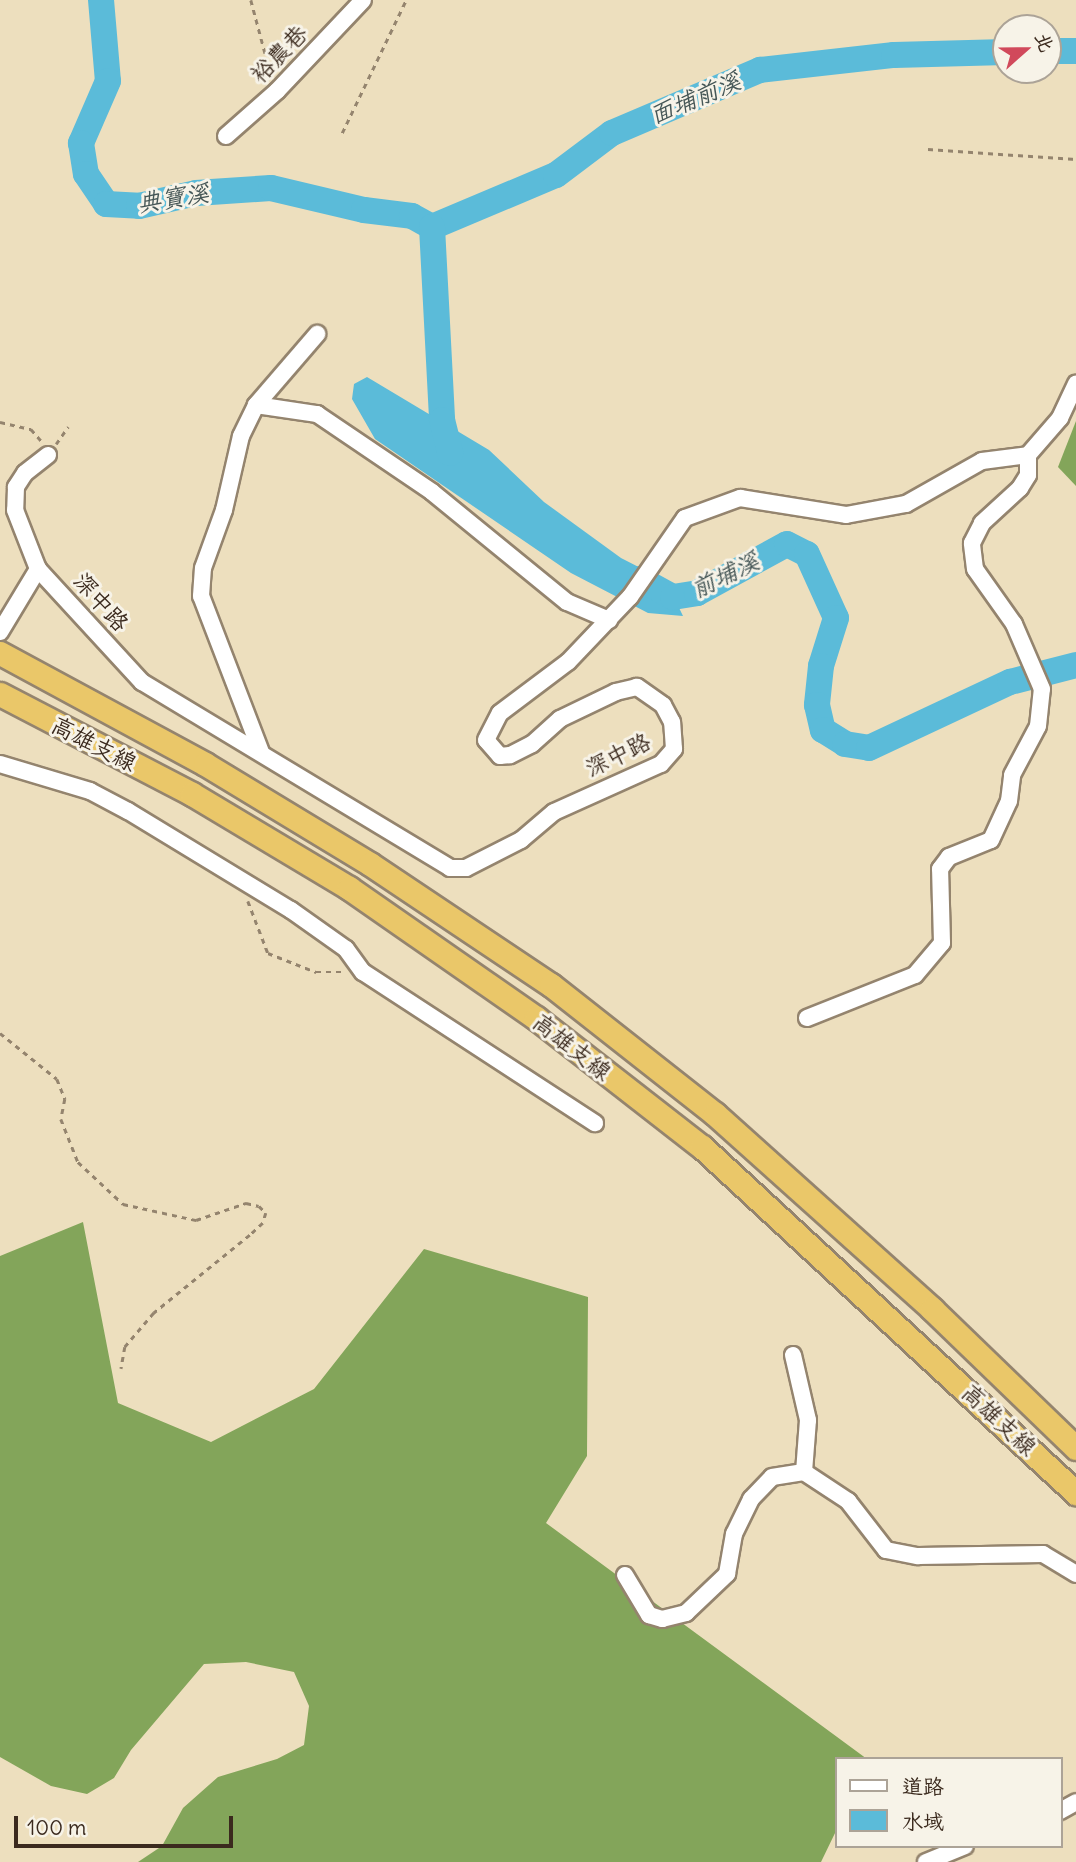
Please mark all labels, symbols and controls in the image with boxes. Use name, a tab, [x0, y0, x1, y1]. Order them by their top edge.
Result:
north arrow	[992, 14, 1062, 84]
street label: 裕農巷	[245, 20, 313, 88]
text: 北	[1030, 29, 1059, 55]
water label: 面埔前溪	[645, 66, 745, 130]
water label: 典寶溪	[135, 178, 211, 218]
water label: 前埔溪	[686, 546, 764, 604]
street label: 深中路	[68, 567, 134, 637]
street label: 高雄支線	[47, 711, 141, 777]
street label: 深中路	[581, 727, 655, 783]
street label: 高雄支線	[527, 1008, 617, 1086]
street label: 高雄支線	[956, 1379, 1042, 1461]
legend	[834, 1757, 1062, 1848]
text: 道路	[902, 1773, 944, 1800]
scale bar	[18, 1802, 236, 1846]
text: 水域	[902, 1808, 944, 1835]
text: 100 m	[27, 1814, 86, 1841]

